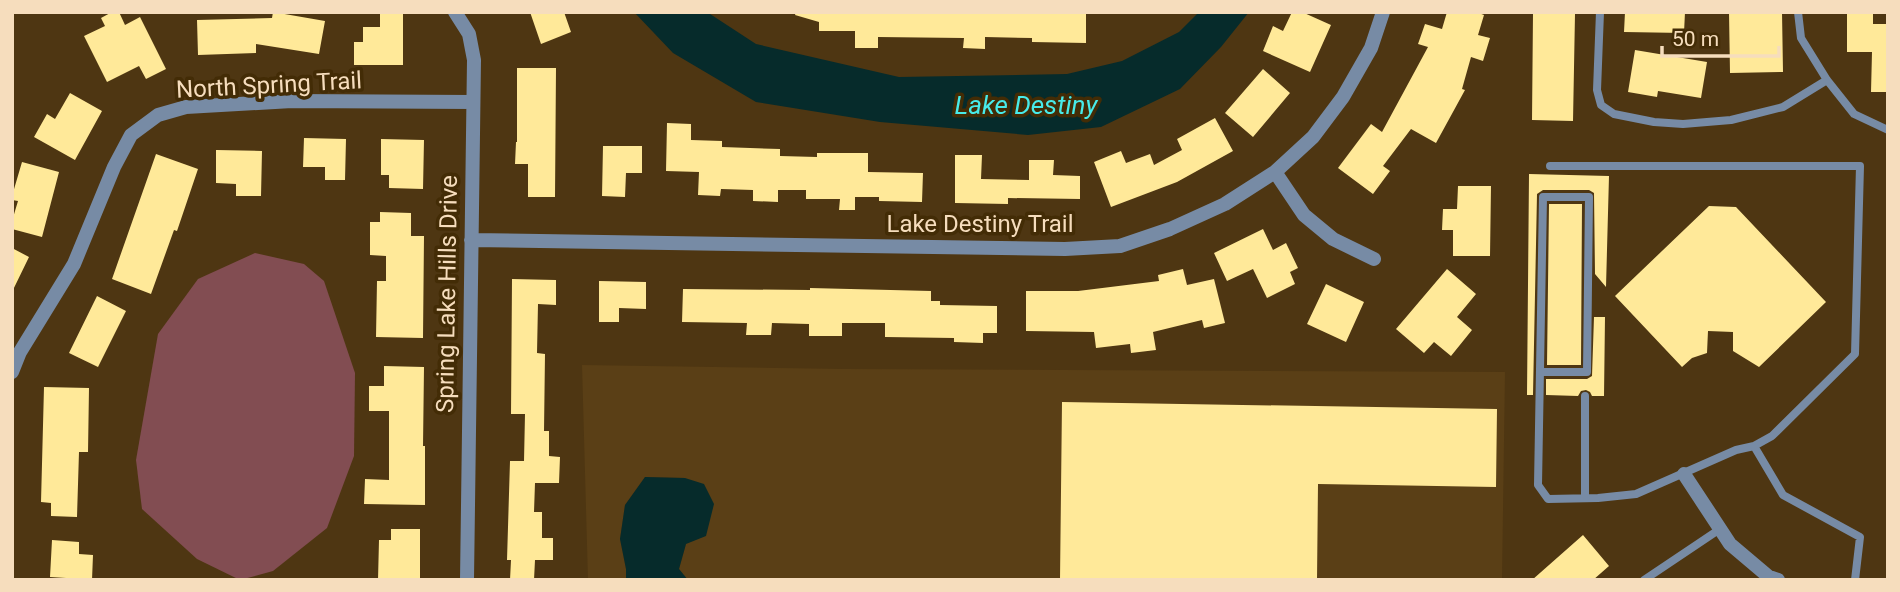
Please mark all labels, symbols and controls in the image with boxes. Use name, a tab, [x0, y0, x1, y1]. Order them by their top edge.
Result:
scale bar	[1662, 14, 1779, 58]
text: 50 m	[1672, 27, 1719, 51]
street label: North Spring Trail	[175, 66, 363, 104]
water label: Lake Destiny	[955, 90, 1098, 120]
street label: Spring Lake Hills Drive	[431, 175, 463, 413]
street label: Lake Destiny Trail	[886, 210, 1074, 238]

